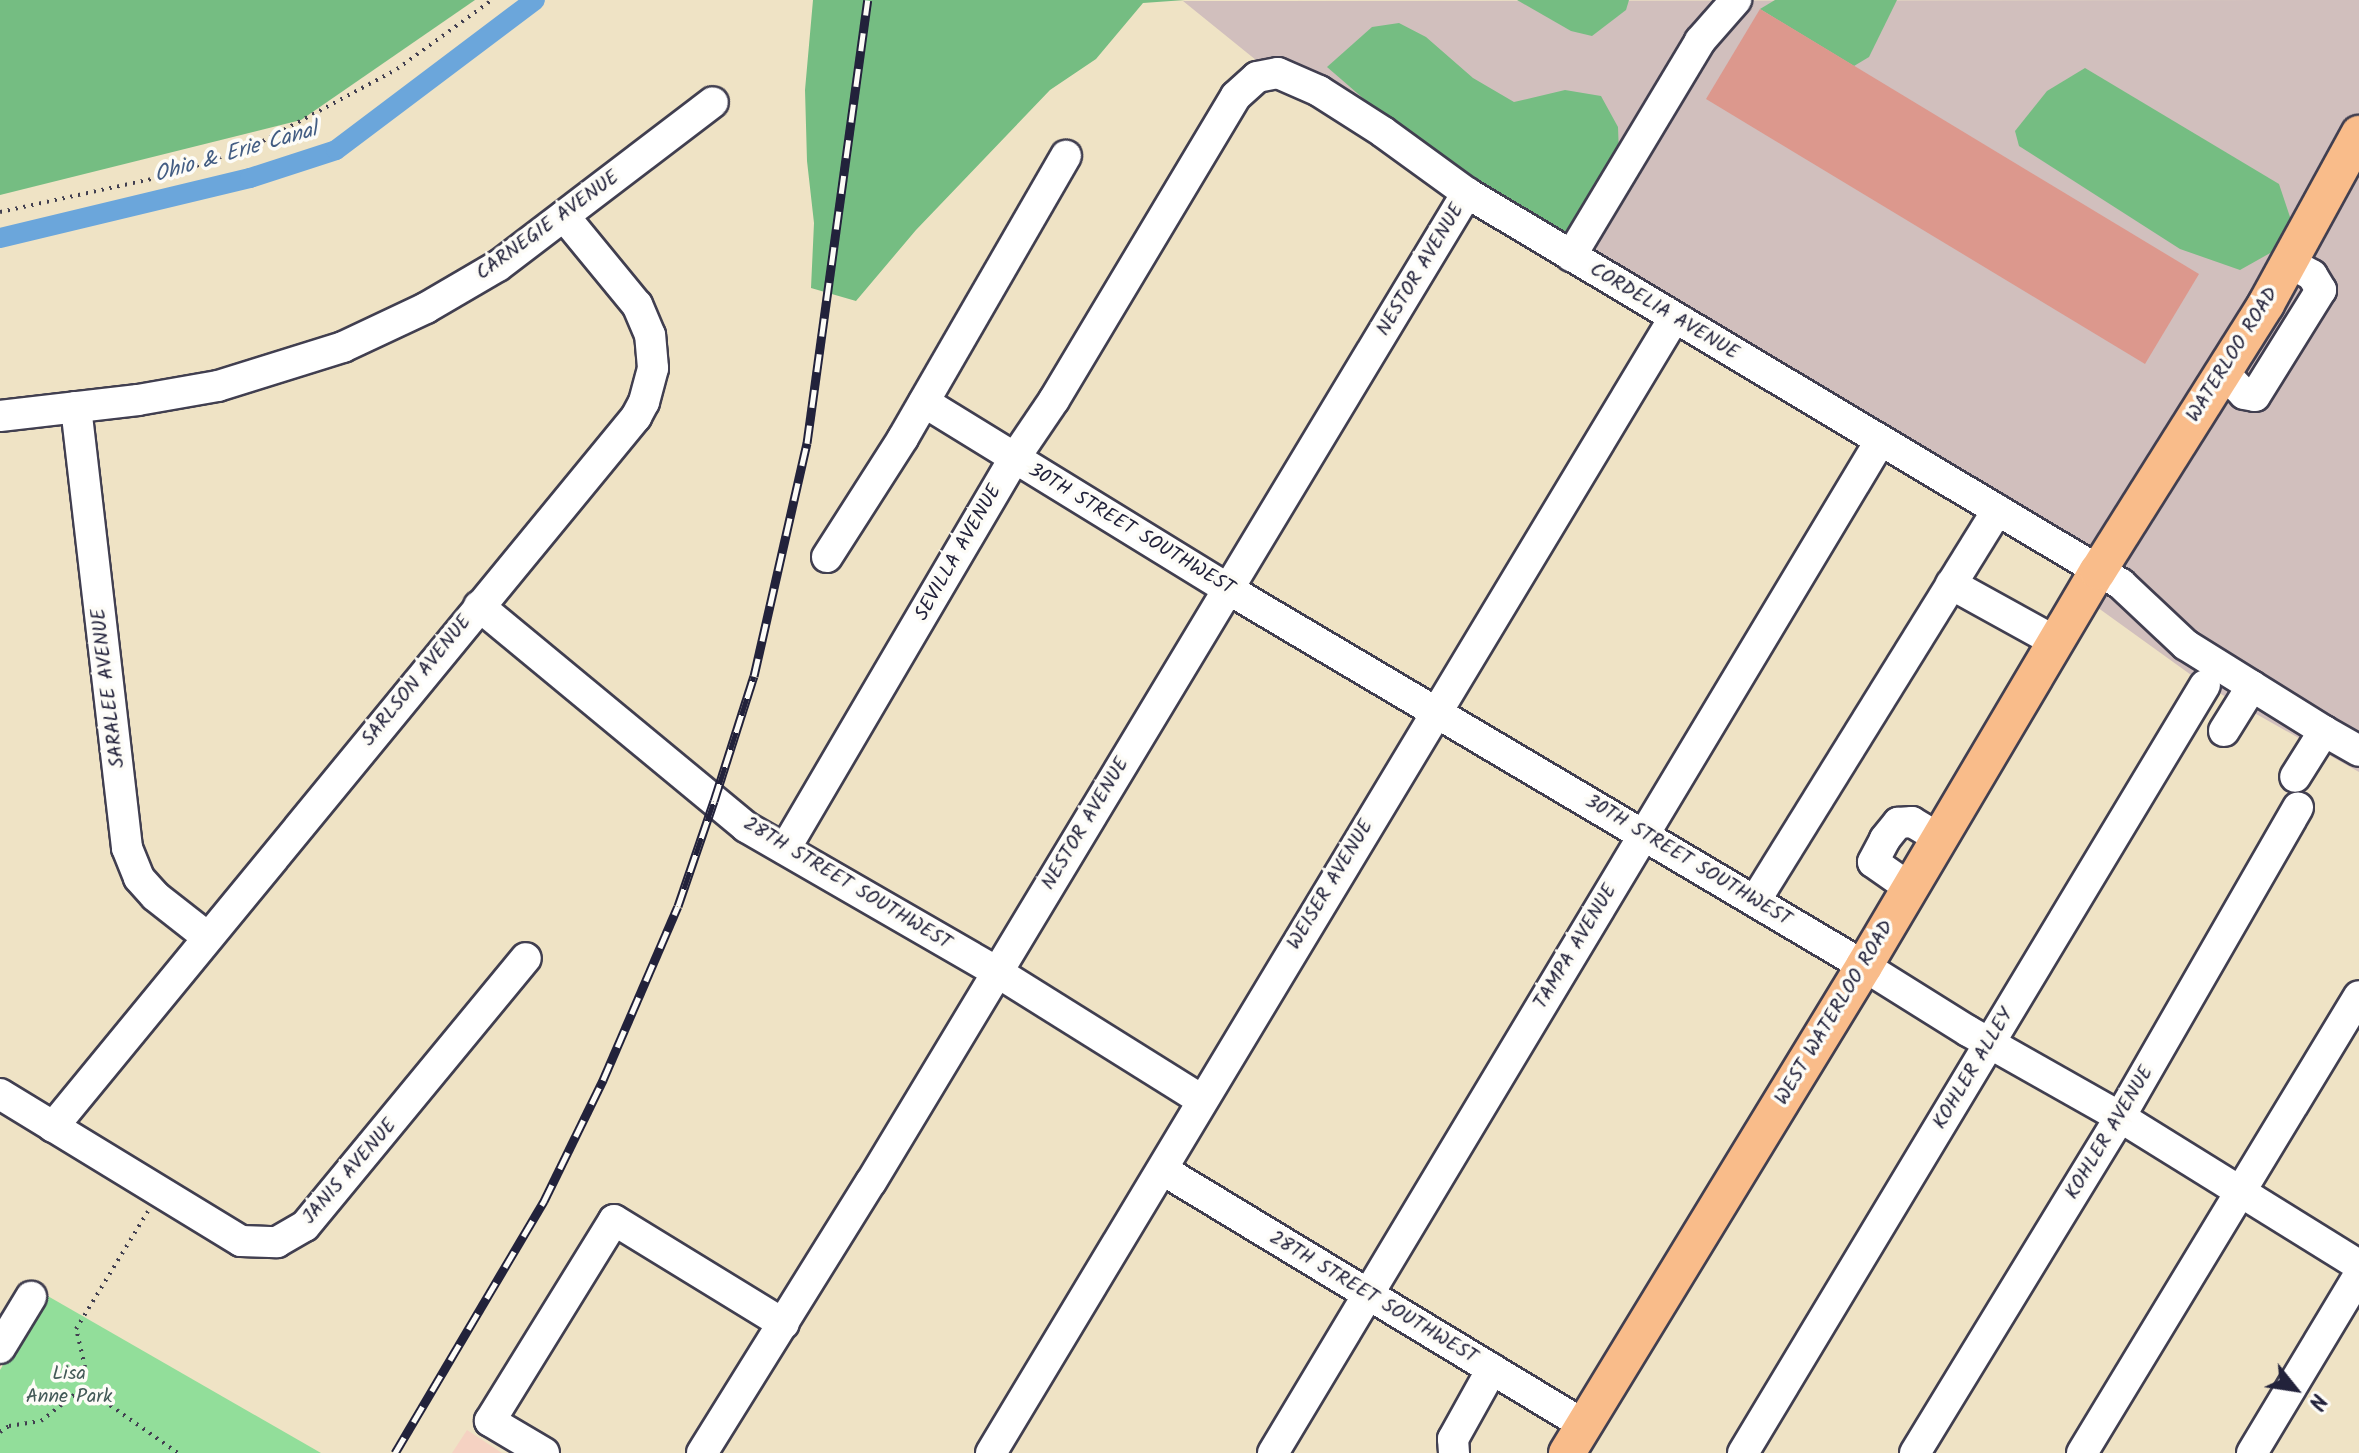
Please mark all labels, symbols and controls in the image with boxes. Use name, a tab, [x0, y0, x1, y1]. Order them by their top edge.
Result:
water label: Ohio & Erie Canal	[151, 117, 321, 189]
street label: CARNEGIE AVENUE	[472, 166, 624, 286]
street label: NESTOR AVENUE	[1372, 199, 1470, 341]
street label: CORDELIA AVENUE	[1585, 258, 1743, 366]
street label: WATERLOO ROAD	[2182, 283, 2284, 427]
street label: 30TH STREET SOUTHWEST	[1024, 459, 1238, 601]
street label: SEVILLA AVENUE	[910, 481, 1008, 625]
street label: SARALEE AVENUE	[87, 607, 131, 769]
street label: SARLSON AVENUE	[357, 611, 477, 751]
street label: NESTOR AVENUE	[1037, 753, 1135, 895]
street label: 30TH STREET SOUTHWEST	[1581, 790, 1795, 932]
street label: 28TH STREET SOUTHWEST	[739, 812, 955, 956]
street label: WEISER AVENUE	[1283, 816, 1379, 954]
street label: TAMPA AVENUE	[1529, 880, 1623, 1014]
street label: WEST WATERLOO ROAD	[1770, 916, 1900, 1110]
street label: KOHLER ALLEY	[1928, 1004, 2020, 1134]
street label: KOHLER AVENUE	[2061, 1062, 2159, 1204]
street label: JANIS AVENUE	[298, 1114, 402, 1230]
street label: 28TH STREET SOUTHWEST	[1265, 1226, 1481, 1370]
north arrow	[2255, 1349, 2335, 1429]
park label: Lisa Anne Park	[26, 1362, 112, 1409]
text: N	[2298, 1386, 2335, 1416]

